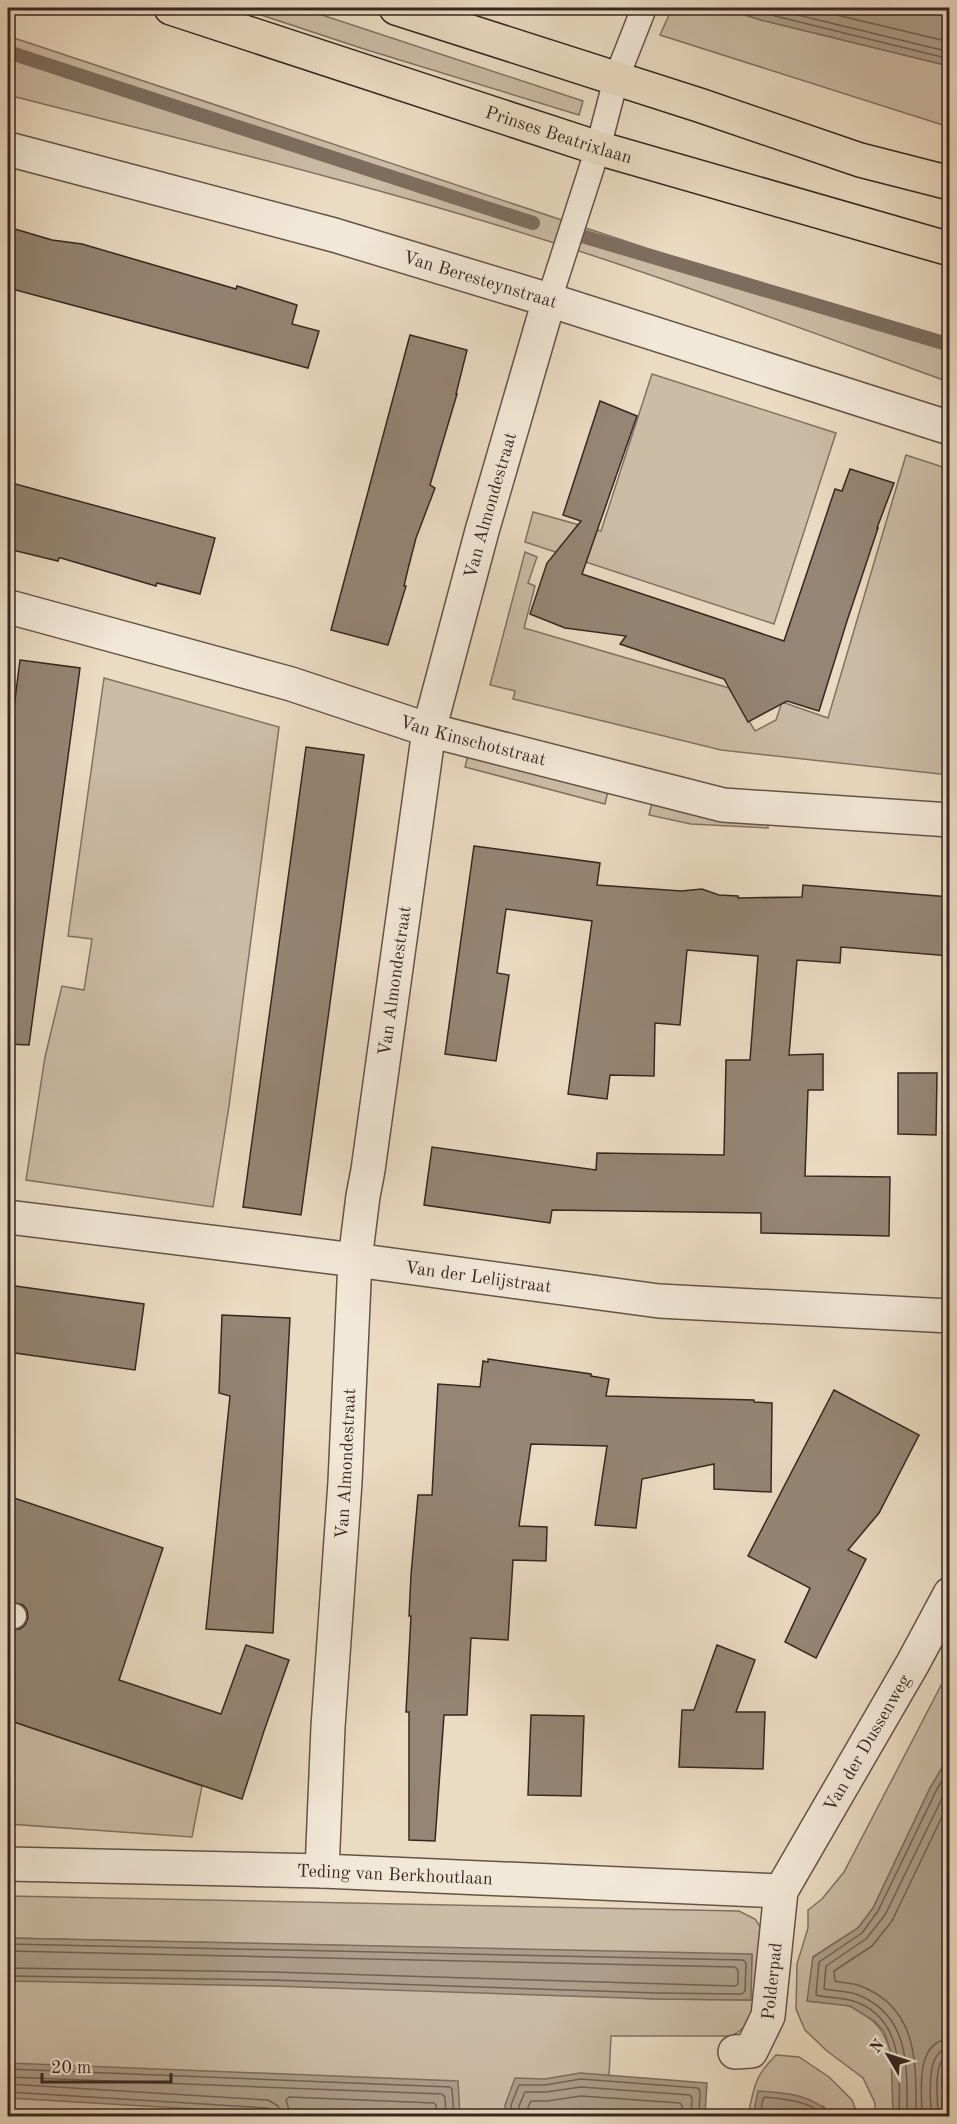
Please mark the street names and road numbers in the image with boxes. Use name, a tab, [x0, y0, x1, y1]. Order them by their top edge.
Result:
street label: Prinses Beatrixlaan	[483, 104, 634, 167]
street label: Van Beresteynstraat	[401, 248, 559, 312]
street label: Van Almondestraat	[462, 430, 520, 581]
street label: Van Kinschotstraat	[397, 713, 548, 770]
street label: Van Almondestraat	[376, 905, 415, 1057]
street label: Van der Lelijstraat	[404, 1259, 553, 1296]
street label: Van Almondestraat	[333, 1388, 359, 1540]
street label: Van der Dussenweg	[821, 1671, 914, 1815]
street label: Teding van Berkhoutlaan	[297, 1862, 493, 1888]
street label: Polderpad	[760, 1942, 786, 2021]

